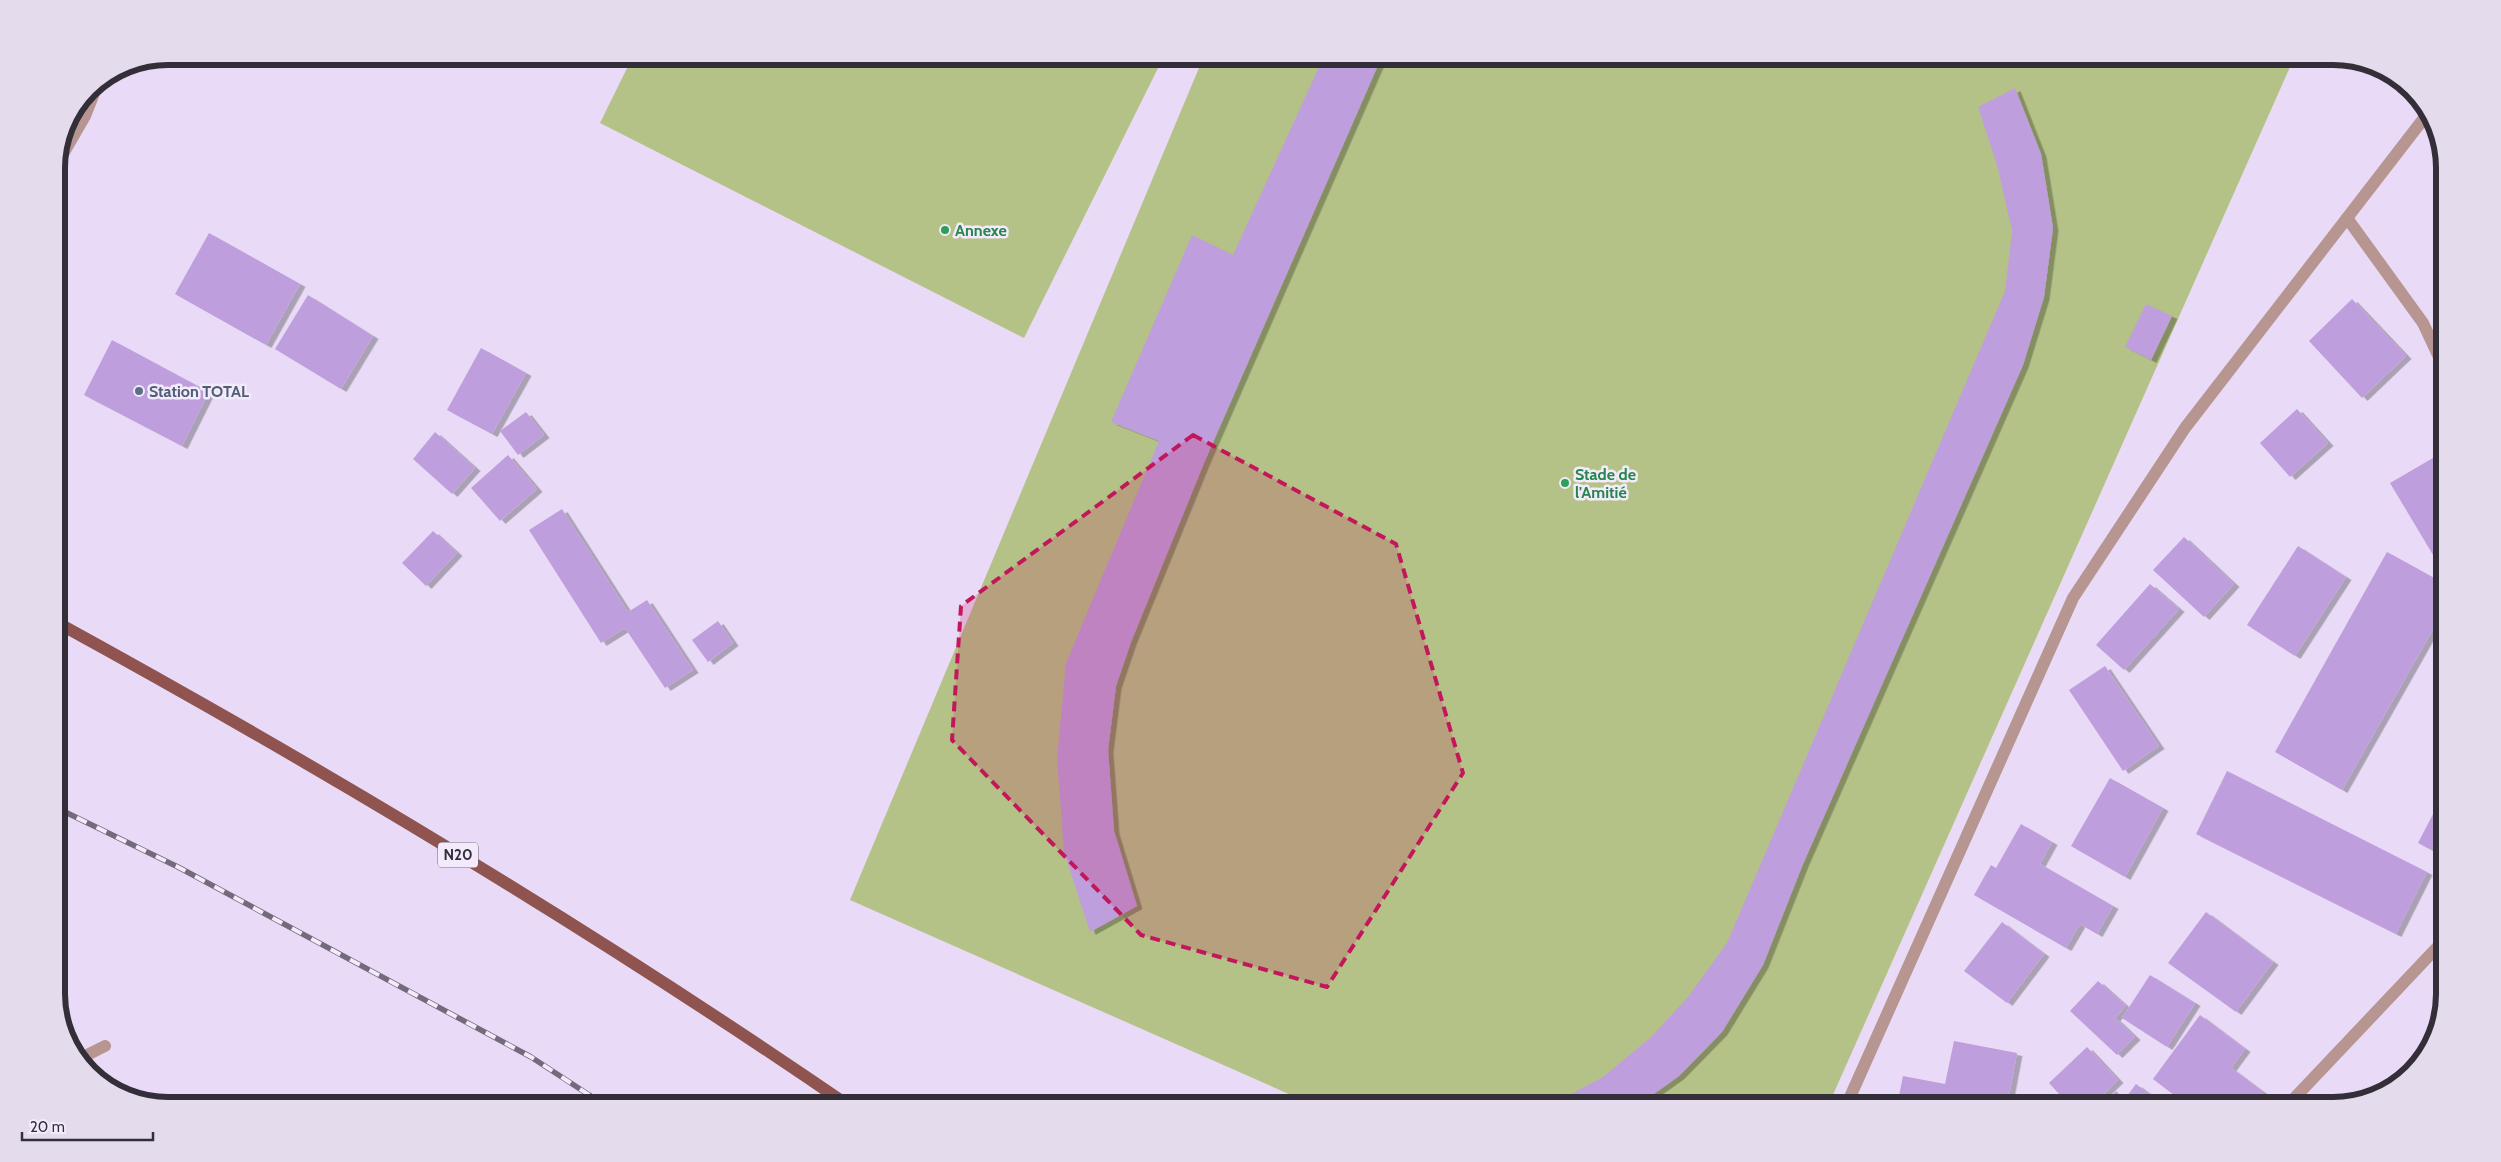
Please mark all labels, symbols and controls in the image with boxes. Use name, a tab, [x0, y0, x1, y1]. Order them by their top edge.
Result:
place label: Annexe	[955, 221, 1007, 240]
marker: Annexe	[939, 224, 951, 236]
place label: Station TOTAL	[149, 382, 249, 401]
marker: Station TOTAL	[133, 385, 145, 397]
place label: Stade de l'Amitié	[1575, 465, 1636, 502]
marker: Stade de l'Amitié	[1559, 477, 1571, 489]
road number: N20	[438, 842, 478, 868]
scale bar	[22, 1110, 154, 1142]
text: 20 m	[30, 1118, 65, 1136]

